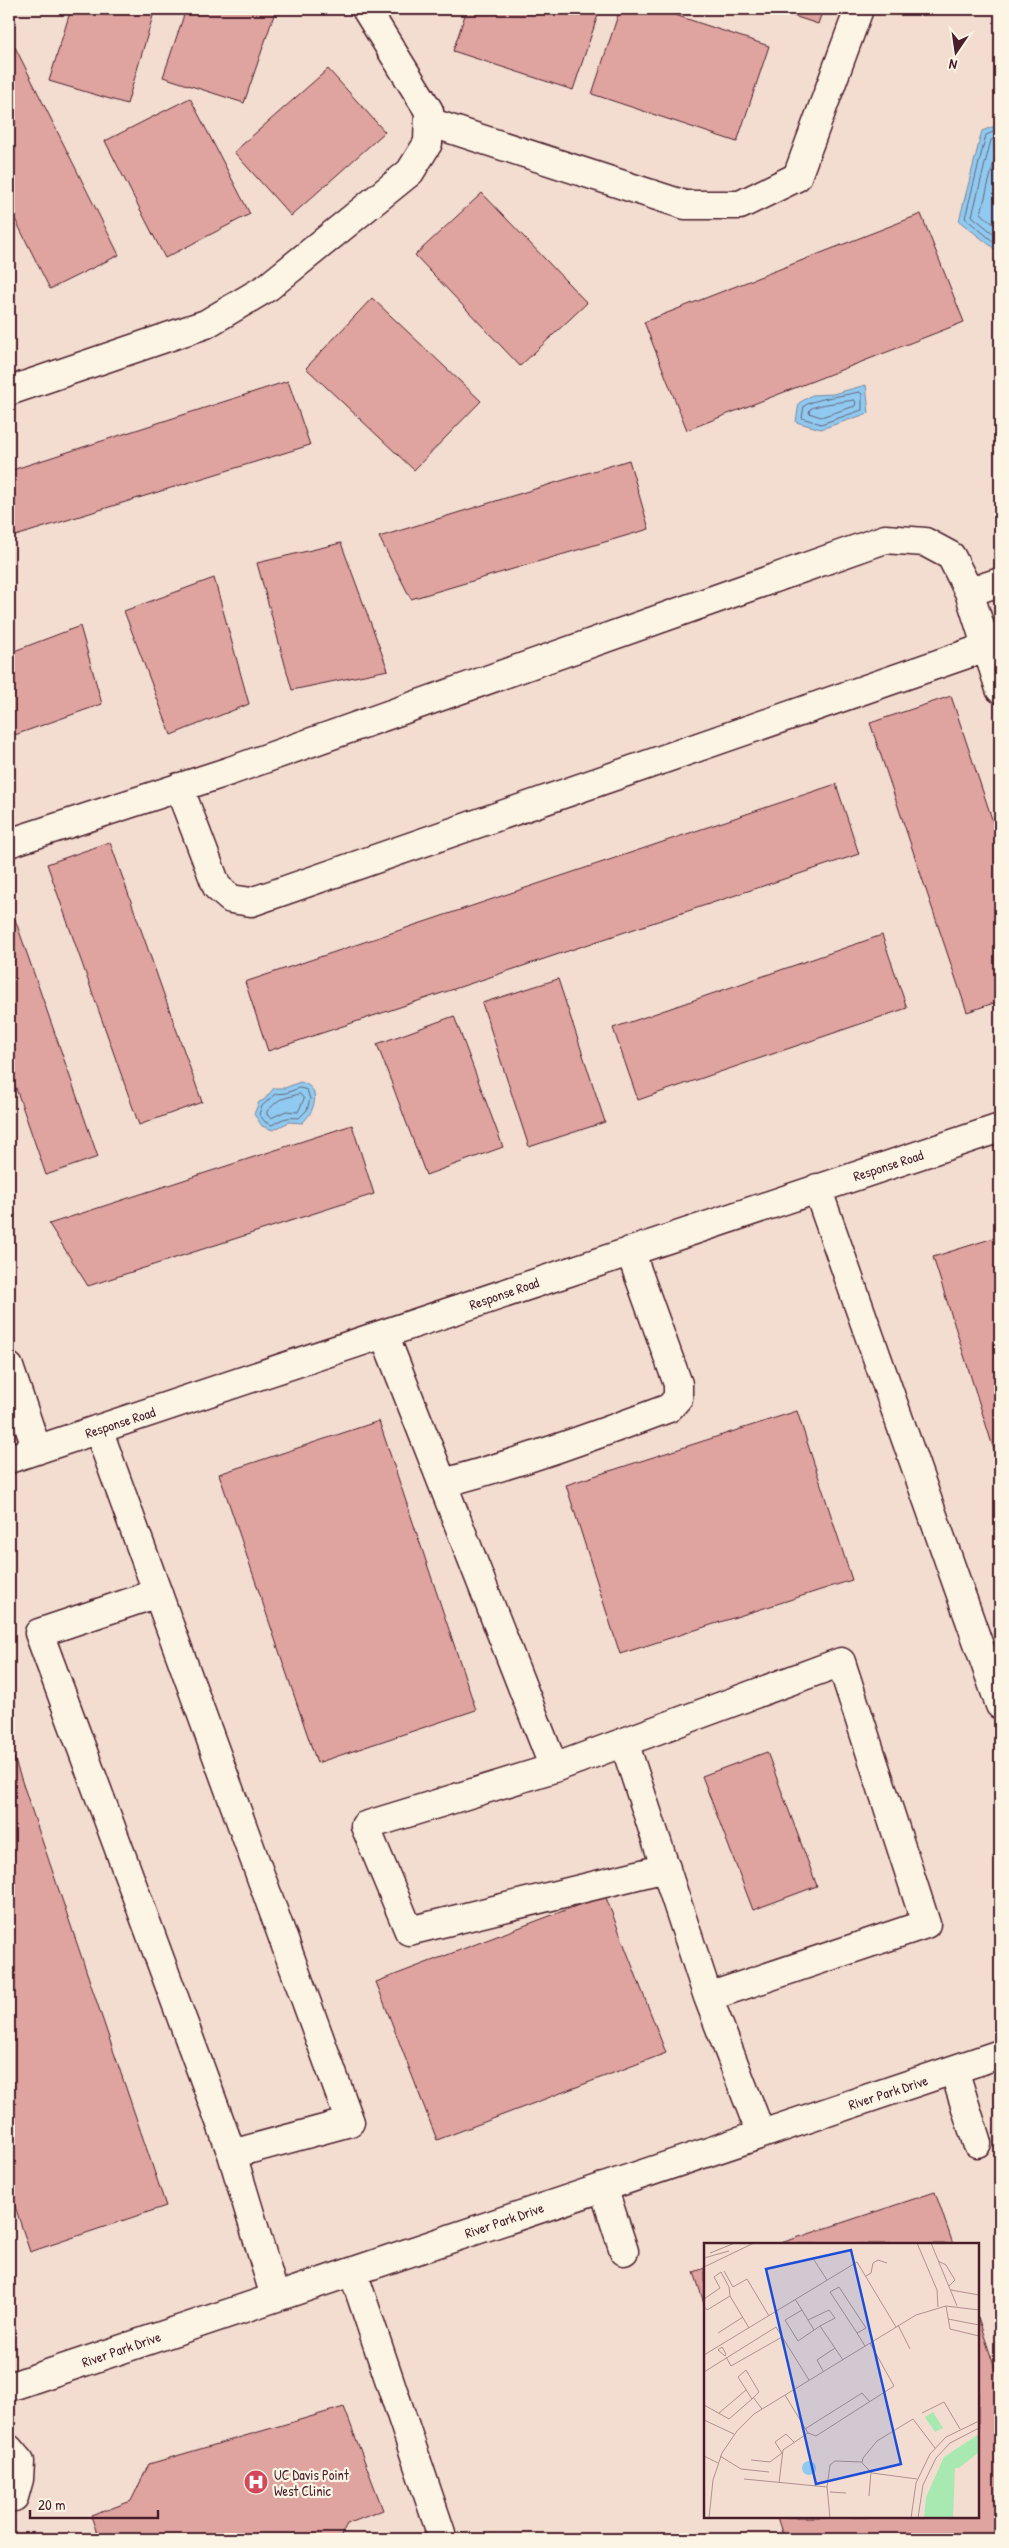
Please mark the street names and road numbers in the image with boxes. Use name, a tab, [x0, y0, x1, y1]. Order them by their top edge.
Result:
street label: Response Road	[851, 1145, 926, 1186]
street label: Response Road	[467, 1272, 542, 1315]
street label: Response Road	[83, 1402, 158, 1443]
street label: River Park Drive	[846, 2070, 930, 2114]
street label: River Park Drive	[462, 2197, 546, 2242]
street label: River Park Drive	[79, 2326, 163, 2371]

